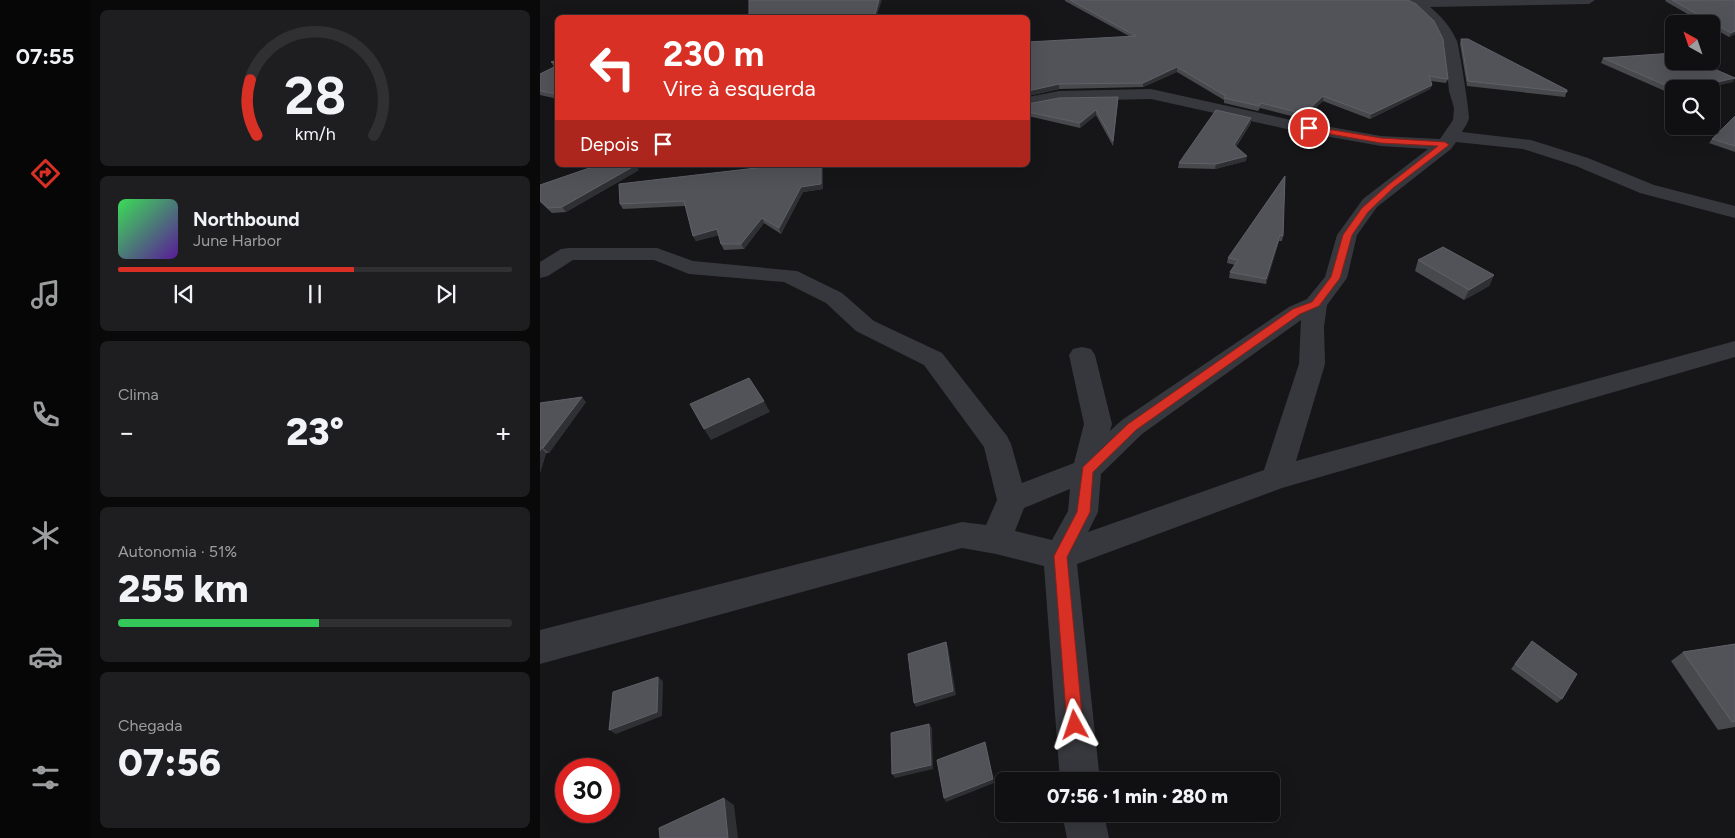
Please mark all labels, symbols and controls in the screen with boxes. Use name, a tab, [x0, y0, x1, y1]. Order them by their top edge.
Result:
north arrow	[1665, 15, 1720, 70]
map controls	[1665, 15, 1720, 135]
text: 230 m	[663, 33, 764, 75]
icon: left	[580, 35, 645, 100]
text: 07:55	[16, 43, 74, 70]
text: 28	[284, 65, 346, 127]
text: Vire à esquerda	[663, 75, 816, 102]
button: search	[1665, 80, 1720, 135]
pin	[1288, 107, 1330, 149]
icon: arrive	[1295, 114, 1323, 142]
text: km/h	[295, 123, 335, 144]
icon: arrive	[649, 130, 677, 158]
text: Depois	[580, 133, 639, 156]
icon: directions	[28, 156, 63, 191]
text: Northbound	[193, 208, 300, 231]
text: June Harbor	[193, 231, 281, 250]
icon: music	[28, 277, 63, 312]
icon: previous	[170, 280, 198, 308]
icon: pause	[301, 280, 329, 308]
icon: next	[432, 280, 460, 308]
text: Clima	[118, 385, 159, 404]
icon: phone	[28, 397, 63, 432]
text: 23°	[286, 409, 344, 455]
text: −	[118, 415, 135, 449]
text: +	[495, 415, 512, 449]
icon: climate	[28, 518, 63, 553]
text: Autonomia · 51%	[118, 542, 237, 561]
text: 255 km	[118, 566, 248, 612]
icon: car	[28, 639, 63, 674]
position arrow	[1048, 698, 1100, 750]
text: Chegada	[118, 716, 182, 735]
text: 07:56	[118, 740, 221, 786]
speed limit sign: 30	[555, 758, 620, 823]
icon: filters	[28, 760, 63, 795]
text: 07:56 · 1 min · 280 m	[1047, 785, 1228, 808]

